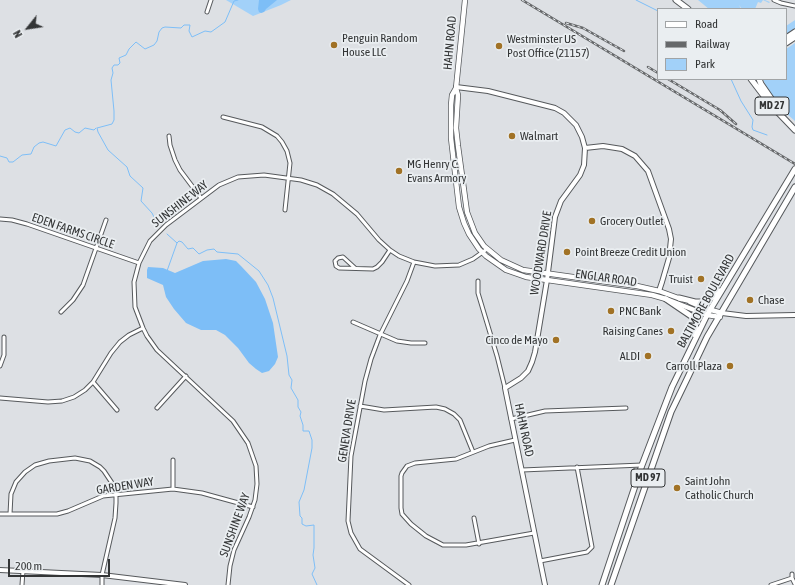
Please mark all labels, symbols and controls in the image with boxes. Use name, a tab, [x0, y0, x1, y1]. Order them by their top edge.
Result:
north arrow	[8, 8, 48, 48]
legend	[657, 8, 787, 80]
street label: HAHN ROAD	[440, 15, 460, 71]
text: Road	[695, 17, 718, 31]
text: N	[11, 28, 24, 40]
place label: Penguin Random House LLC	[342, 31, 418, 59]
place label: Westminster US Post Office (21157)	[507, 32, 589, 60]
text: Railway	[695, 37, 730, 51]
marker: Penguin Random House LLC	[329, 40, 339, 50]
marker: Westminster US Post Office (21157)	[494, 41, 504, 51]
text: Park	[695, 57, 715, 71]
road number: MD 27	[755, 97, 789, 115]
place label: Walmart	[520, 129, 558, 143]
marker: Walmart	[507, 131, 517, 141]
place label: MG Henry C. Evans Armory	[407, 157, 466, 185]
marker: MG Henry C. Evans Armory	[394, 166, 404, 176]
street label: SUNSHINE WAY	[149, 178, 211, 230]
street label: EDEN FARMS CIRCLE	[30, 210, 116, 252]
street label: WOODWARD DRIVE	[527, 210, 555, 296]
place label: Grocery Outlet	[600, 214, 664, 228]
marker: Grocery Outlet	[587, 216, 597, 226]
place label: Point Breeze Credit Union	[575, 245, 686, 259]
marker: Point Breeze Credit Union	[562, 247, 572, 257]
street label: BALTIMORE BOULEVARD	[674, 252, 738, 350]
street label: ENGLAR ROAD	[574, 267, 638, 289]
place label: Truist	[669, 272, 693, 286]
marker: Truist	[696, 274, 706, 284]
place label: Chase	[758, 293, 784, 307]
marker: Chase	[745, 295, 755, 305]
place label: PNC Bank	[619, 304, 661, 318]
marker: PNC Bank	[606, 306, 616, 316]
place label: Raising Canes	[603, 324, 663, 338]
marker: Raising Canes	[666, 326, 676, 336]
place label: Cinco de Mayo	[485, 333, 548, 347]
marker: Cinco de Mayo	[551, 335, 561, 345]
place label: ALDI	[620, 349, 640, 363]
marker: ALDI	[643, 351, 653, 361]
place label: Carroll Plaza	[666, 359, 722, 373]
marker: Carroll Plaza	[725, 361, 735, 371]
street label: GENEVA DRIVE	[335, 398, 359, 464]
street label: HAHN ROAD	[511, 402, 537, 458]
road number: MD 97	[631, 469, 665, 487]
street label: GARDEN WAY	[95, 474, 155, 498]
place label: Saint John Catholic Church	[685, 474, 754, 502]
marker: Saint John Catholic Church	[672, 483, 682, 493]
street label: SUNSHINE WAY	[217, 491, 253, 559]
scale bar	[10, 551, 112, 577]
text: 200 m	[15, 559, 42, 573]

